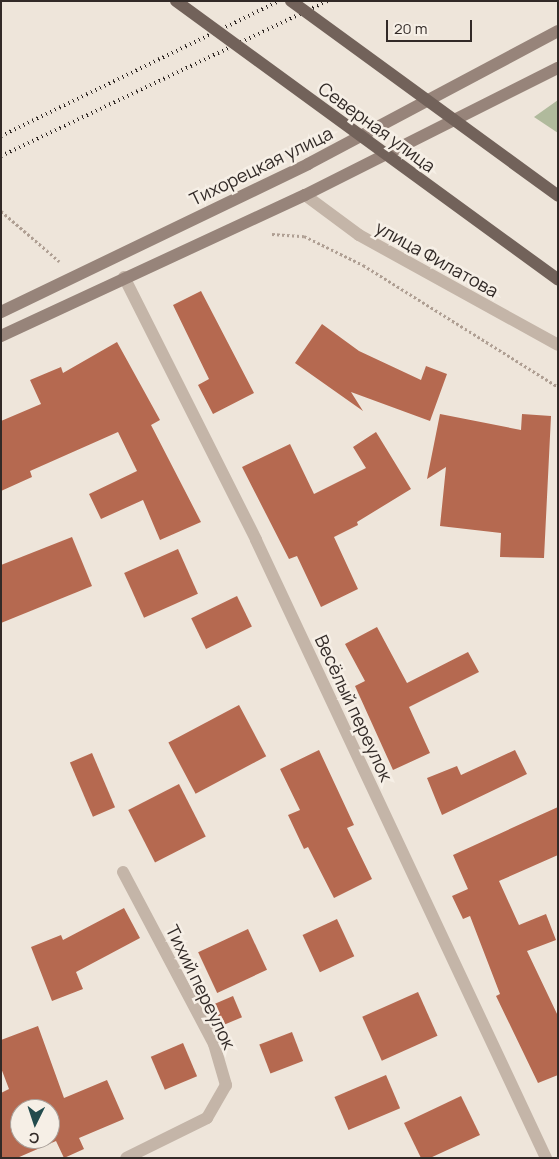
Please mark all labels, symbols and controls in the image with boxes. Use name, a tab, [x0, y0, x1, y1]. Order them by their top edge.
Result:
scale bar	[389, 10, 475, 42]
text: 20 m	[394, 18, 427, 39]
street label: Северная улица	[314, 77, 440, 177]
street label: Тихорецкая улица	[186, 122, 336, 210]
street label: улица Филатова	[372, 216, 502, 302]
street label: Весёлый переулок	[311, 631, 397, 785]
street label: Тихий переулок	[162, 921, 240, 1053]
north arrow	[10, 1099, 60, 1149]
text: С	[28, 1129, 40, 1148]

